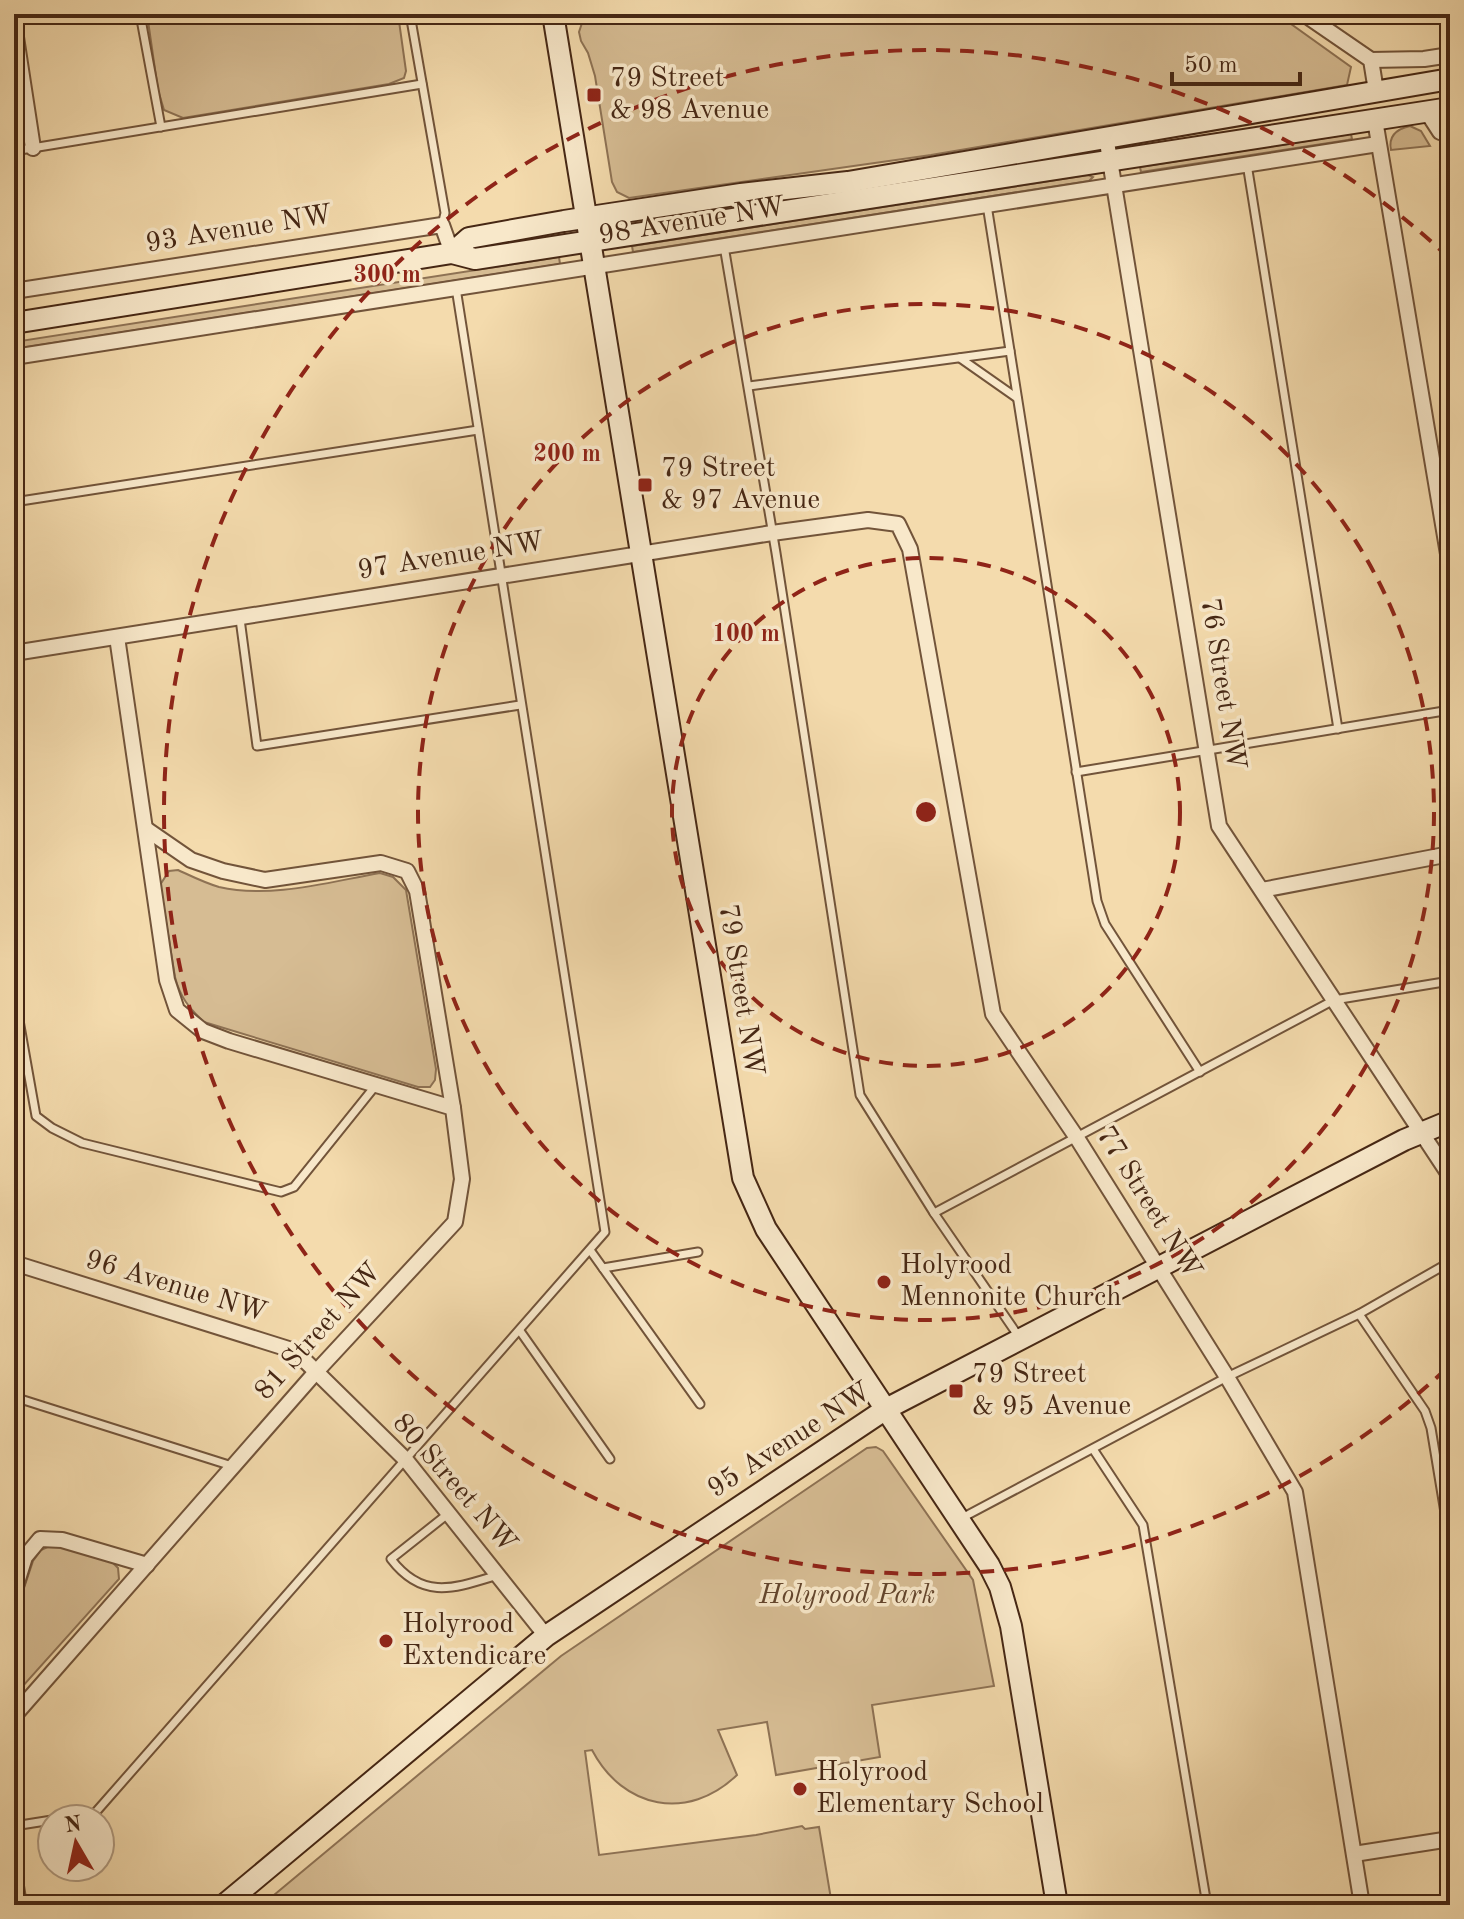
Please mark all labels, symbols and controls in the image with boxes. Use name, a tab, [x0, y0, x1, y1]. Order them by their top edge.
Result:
scale bar	[1172, 36, 1300, 86]
text: 50 m	[1184, 54, 1238, 78]
place label: 79 Street & 98 Avenue	[610, 65, 769, 125]
marker: 79 Street & 98 Avenue	[585, 86, 603, 104]
street label: 98 Avenue NW	[597, 193, 787, 251]
street label: 93 Avenue NW	[144, 201, 334, 259]
text: 300 m	[353, 264, 421, 288]
text: 200 m	[533, 443, 601, 467]
place label: 79 Street & 97 Avenue	[661, 455, 820, 515]
marker: 79 Street & 97 Avenue	[636, 476, 654, 494]
street label: 97 Avenue NW	[356, 528, 546, 586]
street label: 76 Street NW	[1195, 596, 1249, 772]
text: 100 m	[712, 623, 780, 647]
centre of rings	[912, 798, 940, 826]
street label: 79 Street NW	[713, 902, 767, 1078]
street label: 77 Street NW	[1090, 1122, 1206, 1284]
street label: 96 Avenue NW	[82, 1246, 270, 1328]
place label: Holyrood Mennonite Church	[900, 1252, 1122, 1312]
street label: 81 Street NW	[250, 1258, 388, 1406]
marker: Holyrood Mennonite Church	[875, 1273, 893, 1291]
place label: 79 Street & 95 Avenue	[972, 1361, 1131, 1421]
street label: 95 Avenue NW	[703, 1378, 877, 1504]
marker: 79 Street & 95 Avenue	[947, 1382, 965, 1400]
street label: 80 Street NW	[386, 1409, 522, 1559]
park label: Holyrood Park	[758, 1582, 935, 1610]
place label: Holyrood Extendicare	[402, 1611, 546, 1671]
marker: Holyrood Extendicare	[377, 1632, 395, 1650]
place label: Holyrood Elementary School	[816, 1759, 1044, 1819]
marker: Holyrood Elementary School	[791, 1780, 809, 1798]
north arrow	[36, 1803, 116, 1883]
text: N	[63, 1813, 83, 1837]

